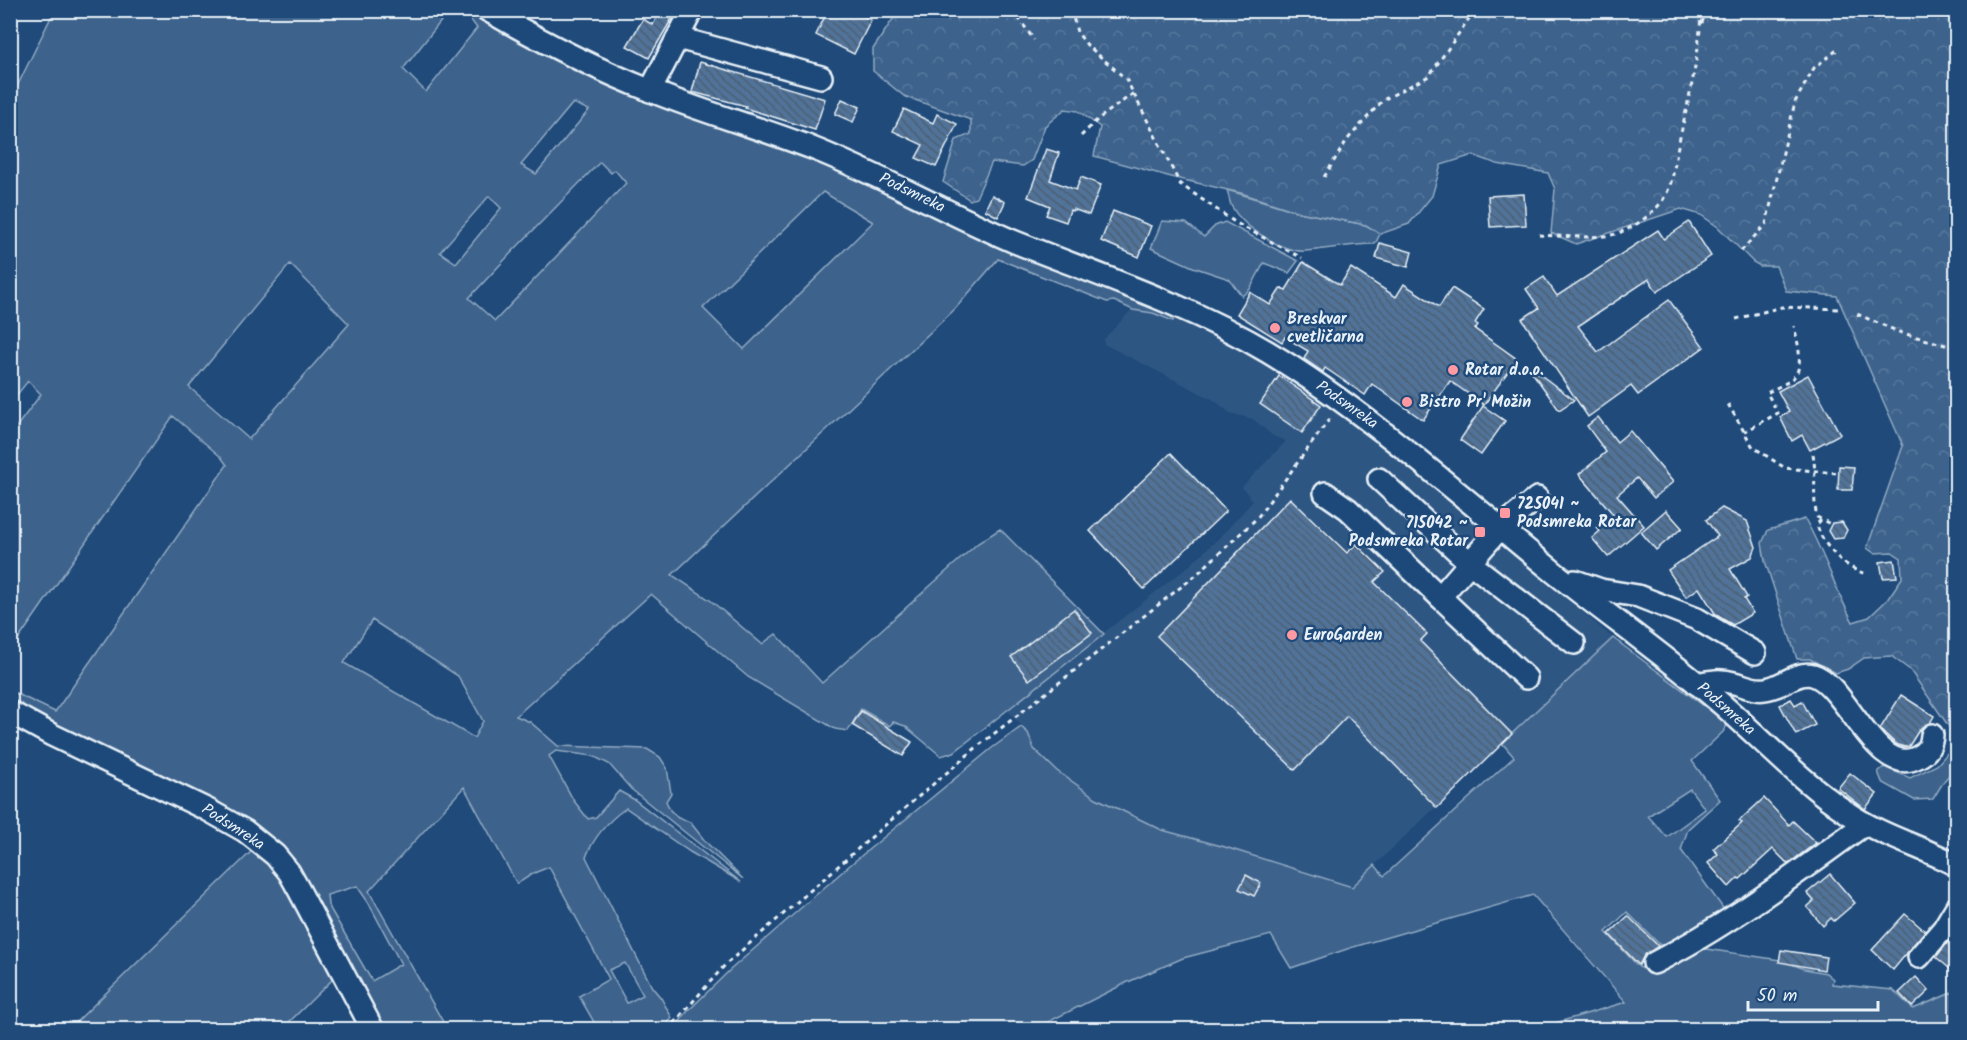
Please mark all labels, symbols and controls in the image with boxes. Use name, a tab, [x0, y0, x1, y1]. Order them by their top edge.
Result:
street label: Podsmreka	[875, 166, 949, 220]
place label: Breskvar cvetličarna	[1287, 307, 1364, 350]
marker: Breskvar cvetličarna	[1268, 321, 1282, 335]
place label: Rotar d.o.o.	[1465, 358, 1544, 383]
marker: Rotar d.o.o.	[1446, 363, 1460, 377]
street label: Podsmreka	[1311, 374, 1383, 436]
place label: Bistro Pr' Možin	[1419, 390, 1531, 415]
marker: Bistro Pr' Možin	[1400, 395, 1414, 409]
place label: 725041 ~ Podsmreka Rotar	[1517, 492, 1637, 535]
marker: 725041 ~ Podsmreka Rotar	[1498, 506, 1512, 520]
place label: 715042 ~ Podsmreka Rotar	[1349, 511, 1469, 554]
marker: 715042 ~ Podsmreka Rotar	[1473, 525, 1487, 539]
place label: EuroGarden	[1304, 623, 1383, 648]
marker: EuroGarden	[1285, 628, 1299, 642]
street label: Podsmreka	[1691, 676, 1761, 742]
street label: Podsmreka	[196, 797, 270, 857]
scale bar	[1748, 974, 1878, 1012]
text: 50 m	[1757, 982, 1797, 1011]

